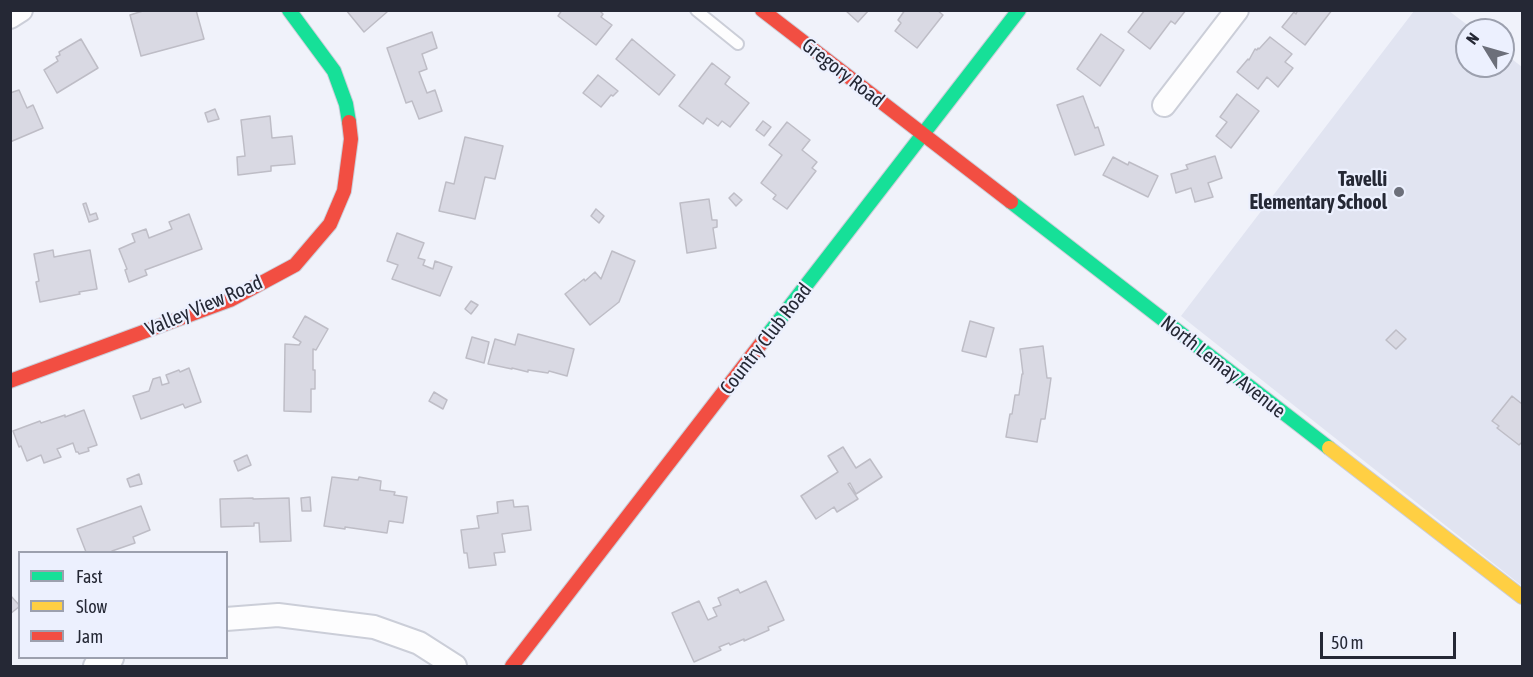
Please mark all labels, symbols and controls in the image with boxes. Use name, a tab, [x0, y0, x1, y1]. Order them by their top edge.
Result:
north arrow	[1455, 18, 1515, 78]
text: N	[1462, 29, 1482, 48]
street label: Gregory Road	[797, 33, 889, 113]
place label: Tavelli Elementary School	[1250, 168, 1387, 215]
marker: Tavelli Elementary School	[1392, 185, 1406, 199]
street label: Valley View Road	[142, 271, 266, 341]
street label: Country Club Road	[715, 279, 817, 399]
street label: North Lemay Avenue	[1156, 311, 1290, 423]
legend	[18, 551, 228, 659]
text: Fast	[76, 566, 103, 587]
text: Slow	[76, 596, 107, 617]
scale bar	[1323, 620, 1460, 658]
text: Jam	[76, 626, 103, 647]
text: 50 m	[1331, 632, 1363, 653]

